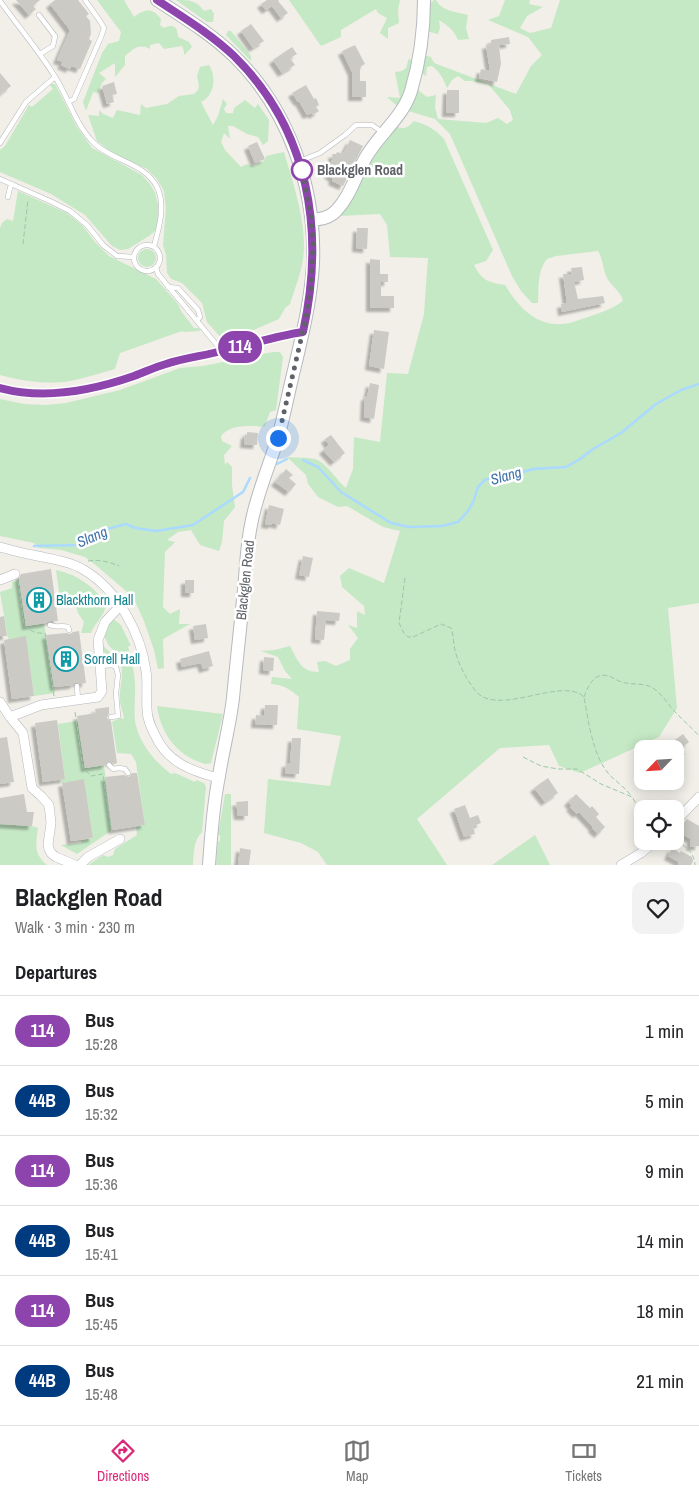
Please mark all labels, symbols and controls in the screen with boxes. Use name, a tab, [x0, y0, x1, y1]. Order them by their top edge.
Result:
marker: Blackglen Road	[291, 159, 313, 181]
place label: Blackglen Road	[317, 161, 403, 179]
line badge: 114	[211, 331, 269, 363]
text: 114	[228, 334, 252, 359]
your location	[266, 426, 291, 451]
water label: Slang	[488, 461, 524, 490]
water label: Slang	[73, 521, 111, 552]
street label: Blackglen Road	[232, 539, 258, 621]
building icon: Blackthorn Hall	[26, 587, 52, 613]
place label: Blackthorn Hall	[56, 591, 133, 609]
building icon: Sorrell Hall	[53, 646, 79, 672]
place label: Sorrell Hall	[84, 650, 140, 668]
north arrow	[634, 740, 684, 790]
map controls	[634, 740, 684, 850]
button: locate	[634, 800, 684, 850]
text: Blackglen Road	[15, 881, 163, 913]
button: heart	[632, 882, 684, 934]
text: Walk · 3 min · 230 m	[15, 916, 135, 938]
text: Departures	[15, 959, 97, 985]
text: Bus	[85, 1007, 114, 1033]
text: 114	[31, 1018, 54, 1043]
text: 1 min	[645, 1018, 684, 1044]
text: 15:28	[85, 1033, 118, 1055]
text: Bus	[85, 1077, 114, 1103]
text: 44B	[29, 1088, 56, 1113]
text: 5 min	[645, 1088, 684, 1114]
text: 15:32	[85, 1103, 118, 1125]
text: Bus	[85, 1147, 114, 1173]
text: 114	[31, 1158, 54, 1183]
text: 9 min	[645, 1158, 684, 1184]
text: 15:36	[85, 1173, 118, 1195]
text: Bus	[85, 1217, 114, 1243]
text: 44B	[29, 1228, 56, 1253]
text: 14 min	[636, 1228, 684, 1254]
text: 15:41	[85, 1243, 118, 1265]
text: Bus	[85, 1287, 114, 1313]
text: 114	[31, 1298, 54, 1323]
text: 18 min	[636, 1298, 684, 1324]
text: 15:45	[85, 1313, 118, 1335]
text: Bus	[85, 1357, 114, 1383]
text: 44B	[29, 1368, 56, 1393]
text: 21 min	[636, 1368, 684, 1394]
text: 15:48	[85, 1383, 118, 1405]
tab: Directions	[97, 1437, 149, 1485]
tab: Map	[343, 1437, 371, 1485]
tab: Tickets	[565, 1437, 602, 1485]

